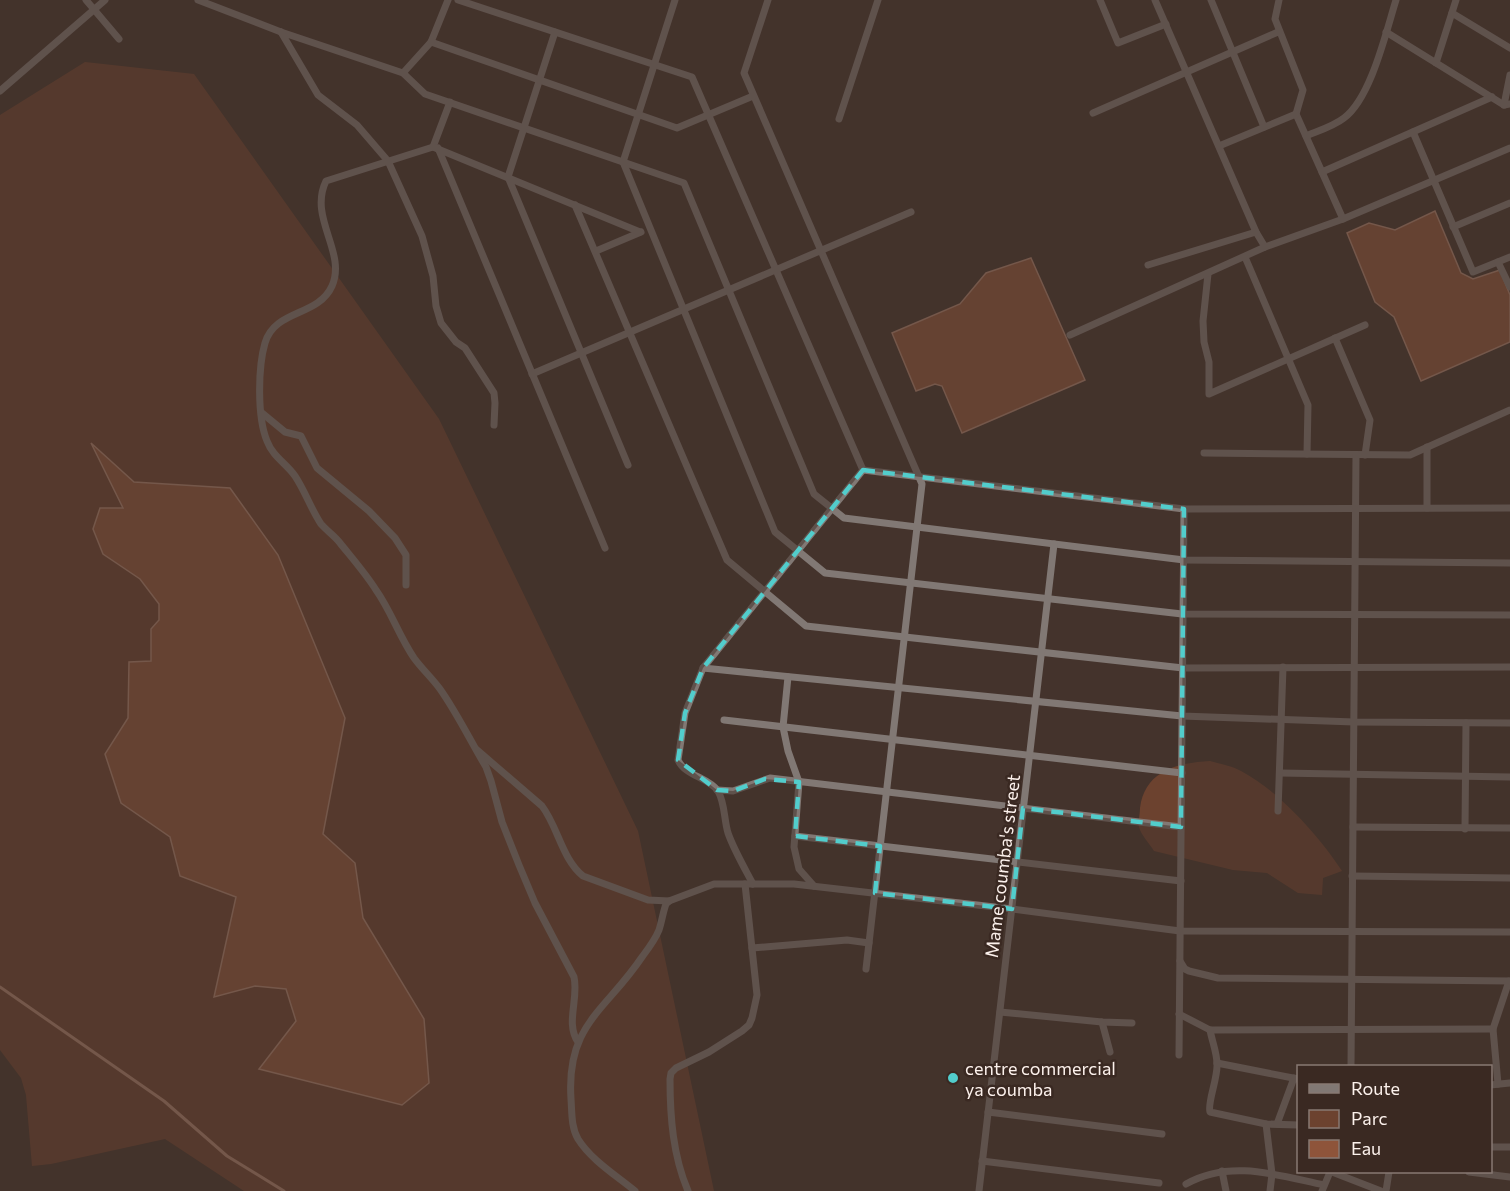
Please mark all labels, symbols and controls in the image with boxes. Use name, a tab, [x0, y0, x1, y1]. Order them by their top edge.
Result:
street label: Mame coumba's street	[980, 773, 1024, 959]
place label: centre commercial ya coumba	[965, 1057, 1116, 1100]
legend	[1297, 1065, 1492, 1173]
marker: centre commercial ya coumba	[946, 1071, 960, 1085]
text: Route	[1351, 1077, 1400, 1099]
text: Parc	[1351, 1107, 1388, 1129]
text: Eau	[1351, 1137, 1381, 1159]

